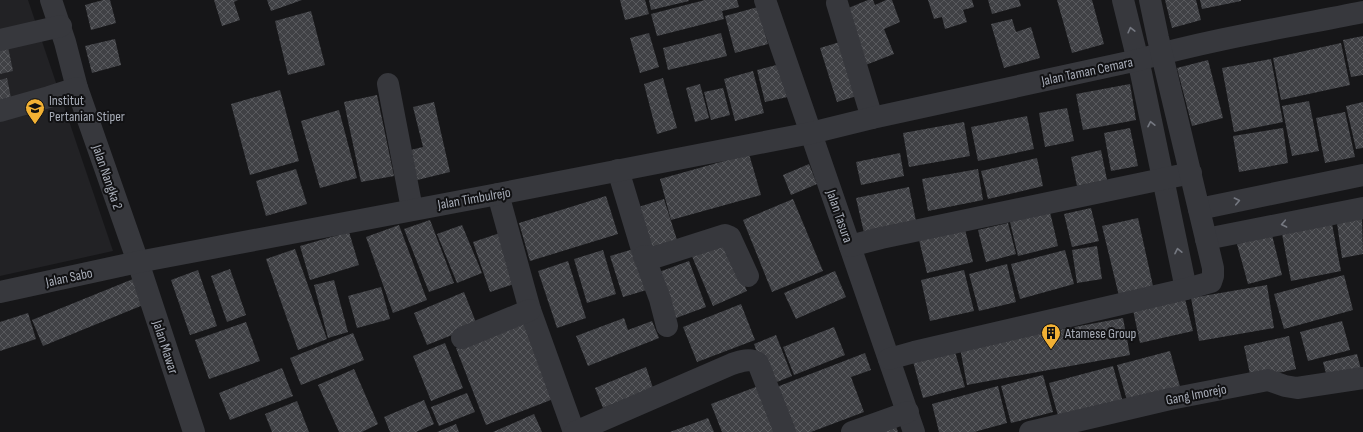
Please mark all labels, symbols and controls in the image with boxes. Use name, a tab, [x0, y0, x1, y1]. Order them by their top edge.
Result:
one-way arrow	[1127, 27, 1135, 33]
street label: Jalan Taman Cemara	[1039, 53, 1134, 90]
place label: Institut Pertanian Stiper	[49, 92, 125, 125]
school or university icon: Institut Pertanian Stiper	[24, 97, 46, 125]
one-way arrow	[1148, 120, 1156, 127]
street label: Jalan Nangka 2	[88, 142, 127, 212]
street label: Jalan Timbulrejo	[435, 184, 512, 213]
street label: Jalan Tasura	[822, 187, 856, 245]
one-way arrow	[1234, 198, 1240, 206]
one-way arrow	[1280, 219, 1287, 227]
one-way arrow	[1175, 248, 1183, 254]
street label: Jalan Sabo	[43, 264, 94, 291]
street label: Jalan Mawar	[149, 317, 182, 376]
building icon: Atamese Group	[1040, 322, 1062, 350]
place label: Atamese Group	[1064, 325, 1137, 342]
street label: Gang Imorejo	[1164, 380, 1228, 409]

